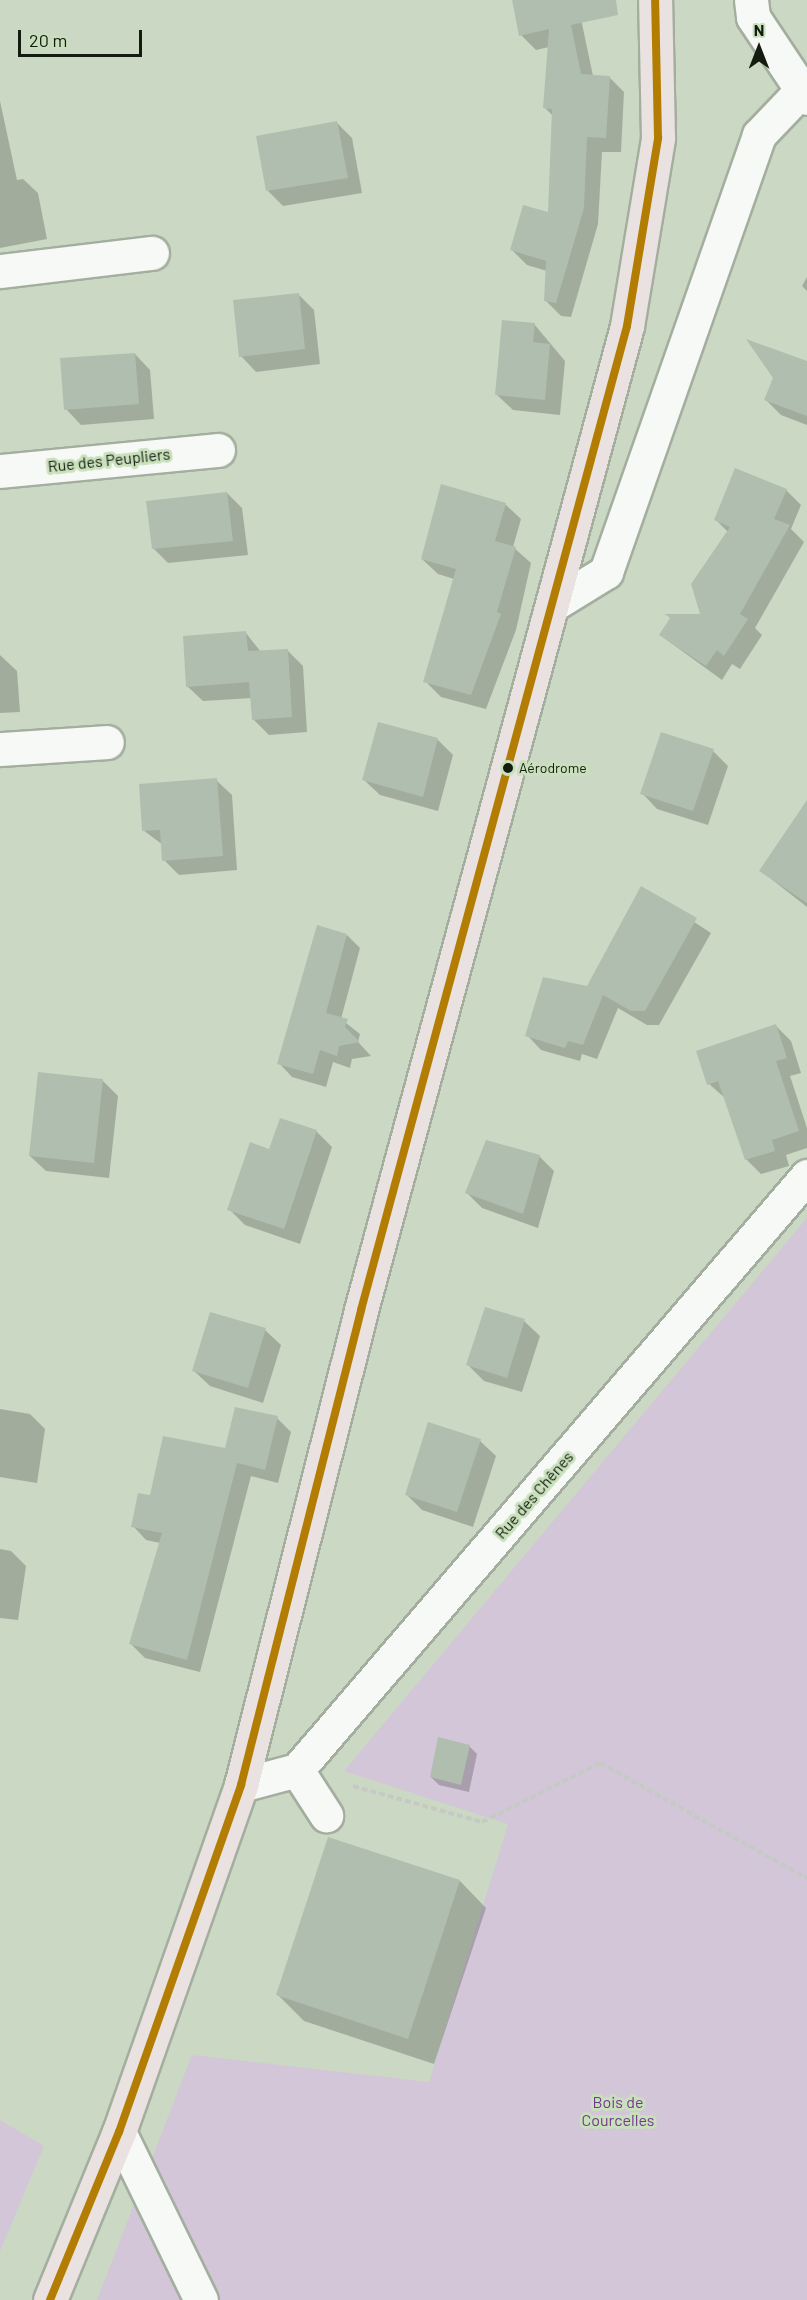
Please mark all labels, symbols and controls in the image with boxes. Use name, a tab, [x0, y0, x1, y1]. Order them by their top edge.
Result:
scale bar	[21, 18, 146, 56]
north arrow	[729, 18, 789, 78]
text: N	[754, 20, 764, 39]
text: 20 m	[29, 29, 67, 51]
street label: Rue des Peupliers	[47, 444, 171, 476]
place label: Aérodrome	[519, 760, 587, 776]
marker: Aérodrome	[502, 762, 514, 774]
street label: Rue des Chênes	[491, 1447, 577, 1543]
park label: Bois de Courcelles	[582, 2092, 654, 2130]

